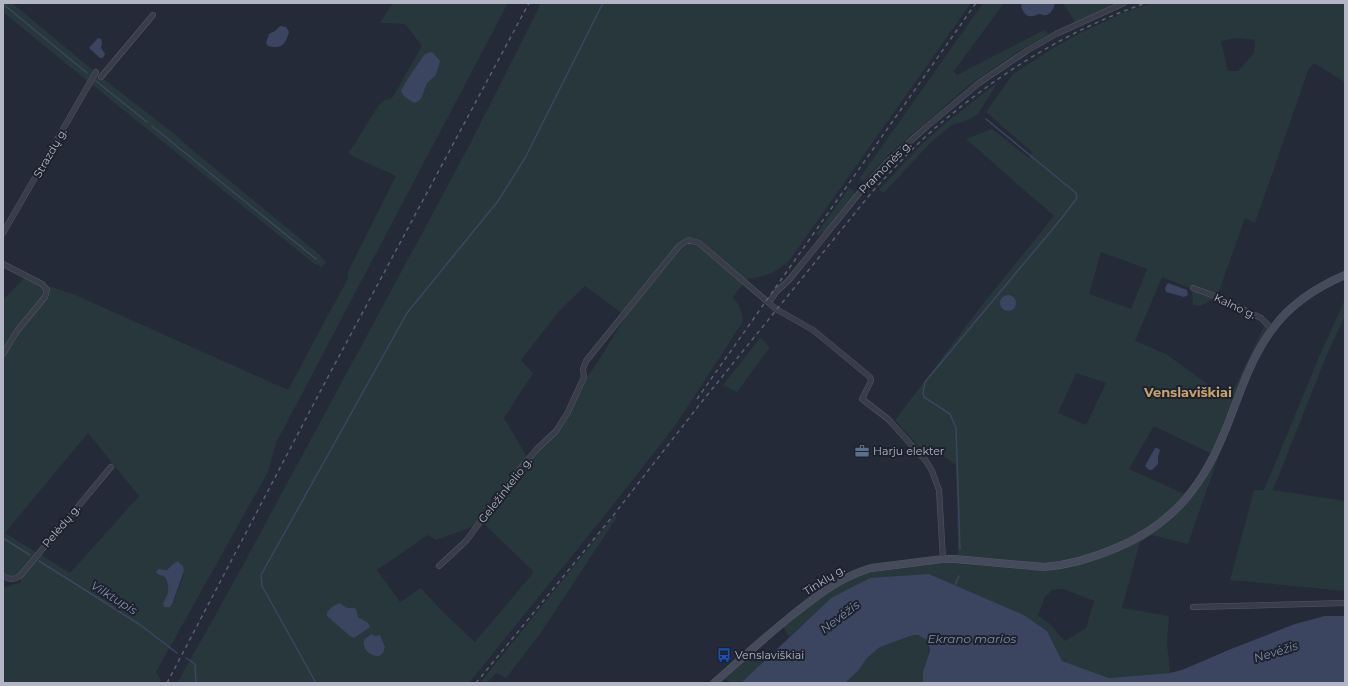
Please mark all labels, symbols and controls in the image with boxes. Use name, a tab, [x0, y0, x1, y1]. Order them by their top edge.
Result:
street label: Strazdų g.	[30, 126, 70, 180]
street label: Pramonės g.	[856, 138, 914, 196]
street label: Kalno g.	[1212, 290, 1258, 322]
district label: Venslaviškiai	[1143, 384, 1232, 400]
office icon: Harju elekter	[854, 443, 870, 459]
place label: Harju elekter	[873, 444, 944, 458]
street label: Geležinkelio g.	[475, 454, 535, 526]
street label: Pelėdų g.	[39, 502, 83, 550]
street label: Tinklų g.	[801, 562, 847, 598]
water label: Vilktupis	[88, 577, 140, 618]
water label: Nevėžis	[817, 597, 863, 636]
water label: Ekrano marios	[928, 631, 1017, 646]
water label: Nevėžis	[1252, 638, 1300, 665]
bus stop icon: Venslaviškiai	[716, 647, 732, 663]
place label: Venslaviškiai	[735, 648, 804, 662]

